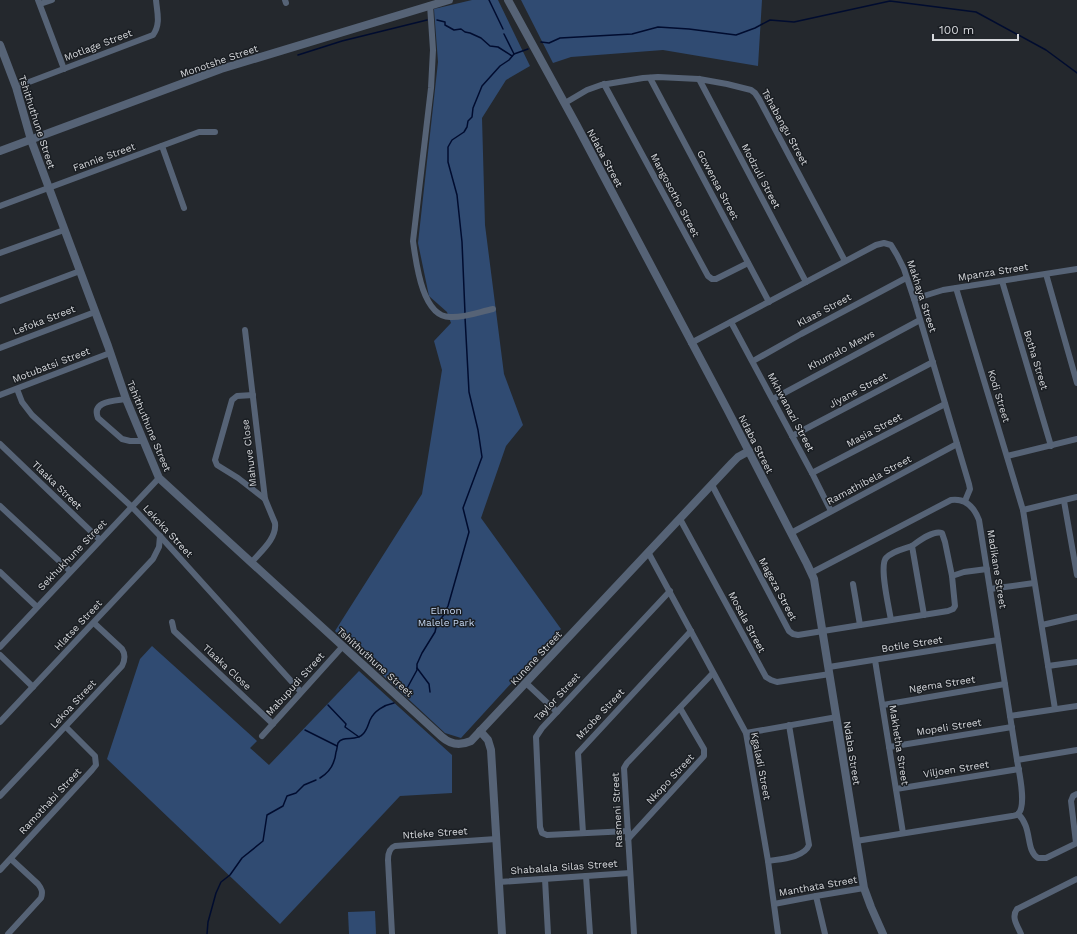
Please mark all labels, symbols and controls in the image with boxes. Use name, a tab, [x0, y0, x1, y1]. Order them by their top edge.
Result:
scale bar	[933, 16, 1018, 42]
text: 100 m	[939, 23, 974, 37]
street label: Motlage Street	[62, 27, 134, 63]
street label: Monotshe Street	[179, 42, 260, 79]
street label: Tshithuthune Street	[17, 74, 58, 171]
street label: Tshabangu Street	[760, 87, 811, 168]
street label: Ndaba Street	[585, 127, 625, 190]
street label: Fannie Street	[71, 140, 137, 173]
street label: Modzuli Street	[739, 142, 783, 211]
street label: Gcwensa Street	[695, 148, 741, 222]
street label: Mangosotho Street	[648, 151, 702, 239]
street label: Makhaya Street	[905, 258, 939, 334]
street label: Mpanza Street	[957, 261, 1030, 283]
street label: Klaas Street	[795, 291, 854, 329]
street label: Lefoka Street	[11, 303, 77, 337]
street label: Khumalo Mews	[806, 328, 876, 372]
street label: Botha Street	[1022, 329, 1051, 392]
street label: Motubatsi Street	[11, 345, 92, 385]
street label: Kodi Street	[986, 368, 1012, 424]
street label: Jiyane Street	[827, 370, 890, 410]
street label: Mkhwanazi Street	[766, 371, 817, 454]
street label: Tshithuthune Street	[125, 379, 173, 474]
street label: Masia Street	[844, 410, 904, 449]
street label: Ndaba Street	[736, 413, 776, 476]
street label: Mahuve Close	[239, 418, 259, 487]
street label: Ramathibela Street	[825, 453, 914, 507]
street label: Tlaaka Street	[30, 459, 85, 512]
street label: Lekoka Street	[141, 503, 196, 560]
street label: Sekhukhune Street	[35, 517, 109, 593]
street label: Madikane Street	[985, 529, 1009, 610]
street label: Mageza Street	[757, 556, 800, 623]
street label: Mosala Street	[726, 590, 768, 655]
street label: Hlatse Street	[52, 597, 105, 652]
park label: Elmon Malele Park	[418, 605, 475, 628]
street label: Tshithuthune Street	[335, 625, 416, 699]
street label: Kunene Street	[508, 628, 564, 687]
street label: Botile Street	[881, 634, 944, 654]
street label: Tlaaka Close	[201, 642, 253, 692]
street label: Mabupudi Street	[264, 649, 327, 718]
street label: Taylor Street	[532, 670, 583, 723]
street label: Ngema Street	[908, 673, 977, 695]
street label: Lekoa Street	[48, 677, 99, 730]
street label: Mzobe Street	[574, 686, 627, 742]
street label: Makhetha Street	[887, 704, 911, 787]
street label: Mopeli Street	[916, 716, 983, 738]
street label: Ndaba Street	[842, 720, 863, 786]
street label: Kgaladi Street	[749, 731, 773, 802]
street label: Nkopo Street	[644, 751, 697, 806]
street label: Viljoen Street	[922, 758, 990, 780]
street label: Ramothabi Street	[17, 765, 84, 836]
street label: Rasmeni Street	[609, 771, 624, 848]
street label: Ntleke Street	[402, 825, 469, 841]
street label: Shabalala Silas Street	[510, 858, 619, 876]
street label: Manthata Street	[778, 874, 859, 898]

